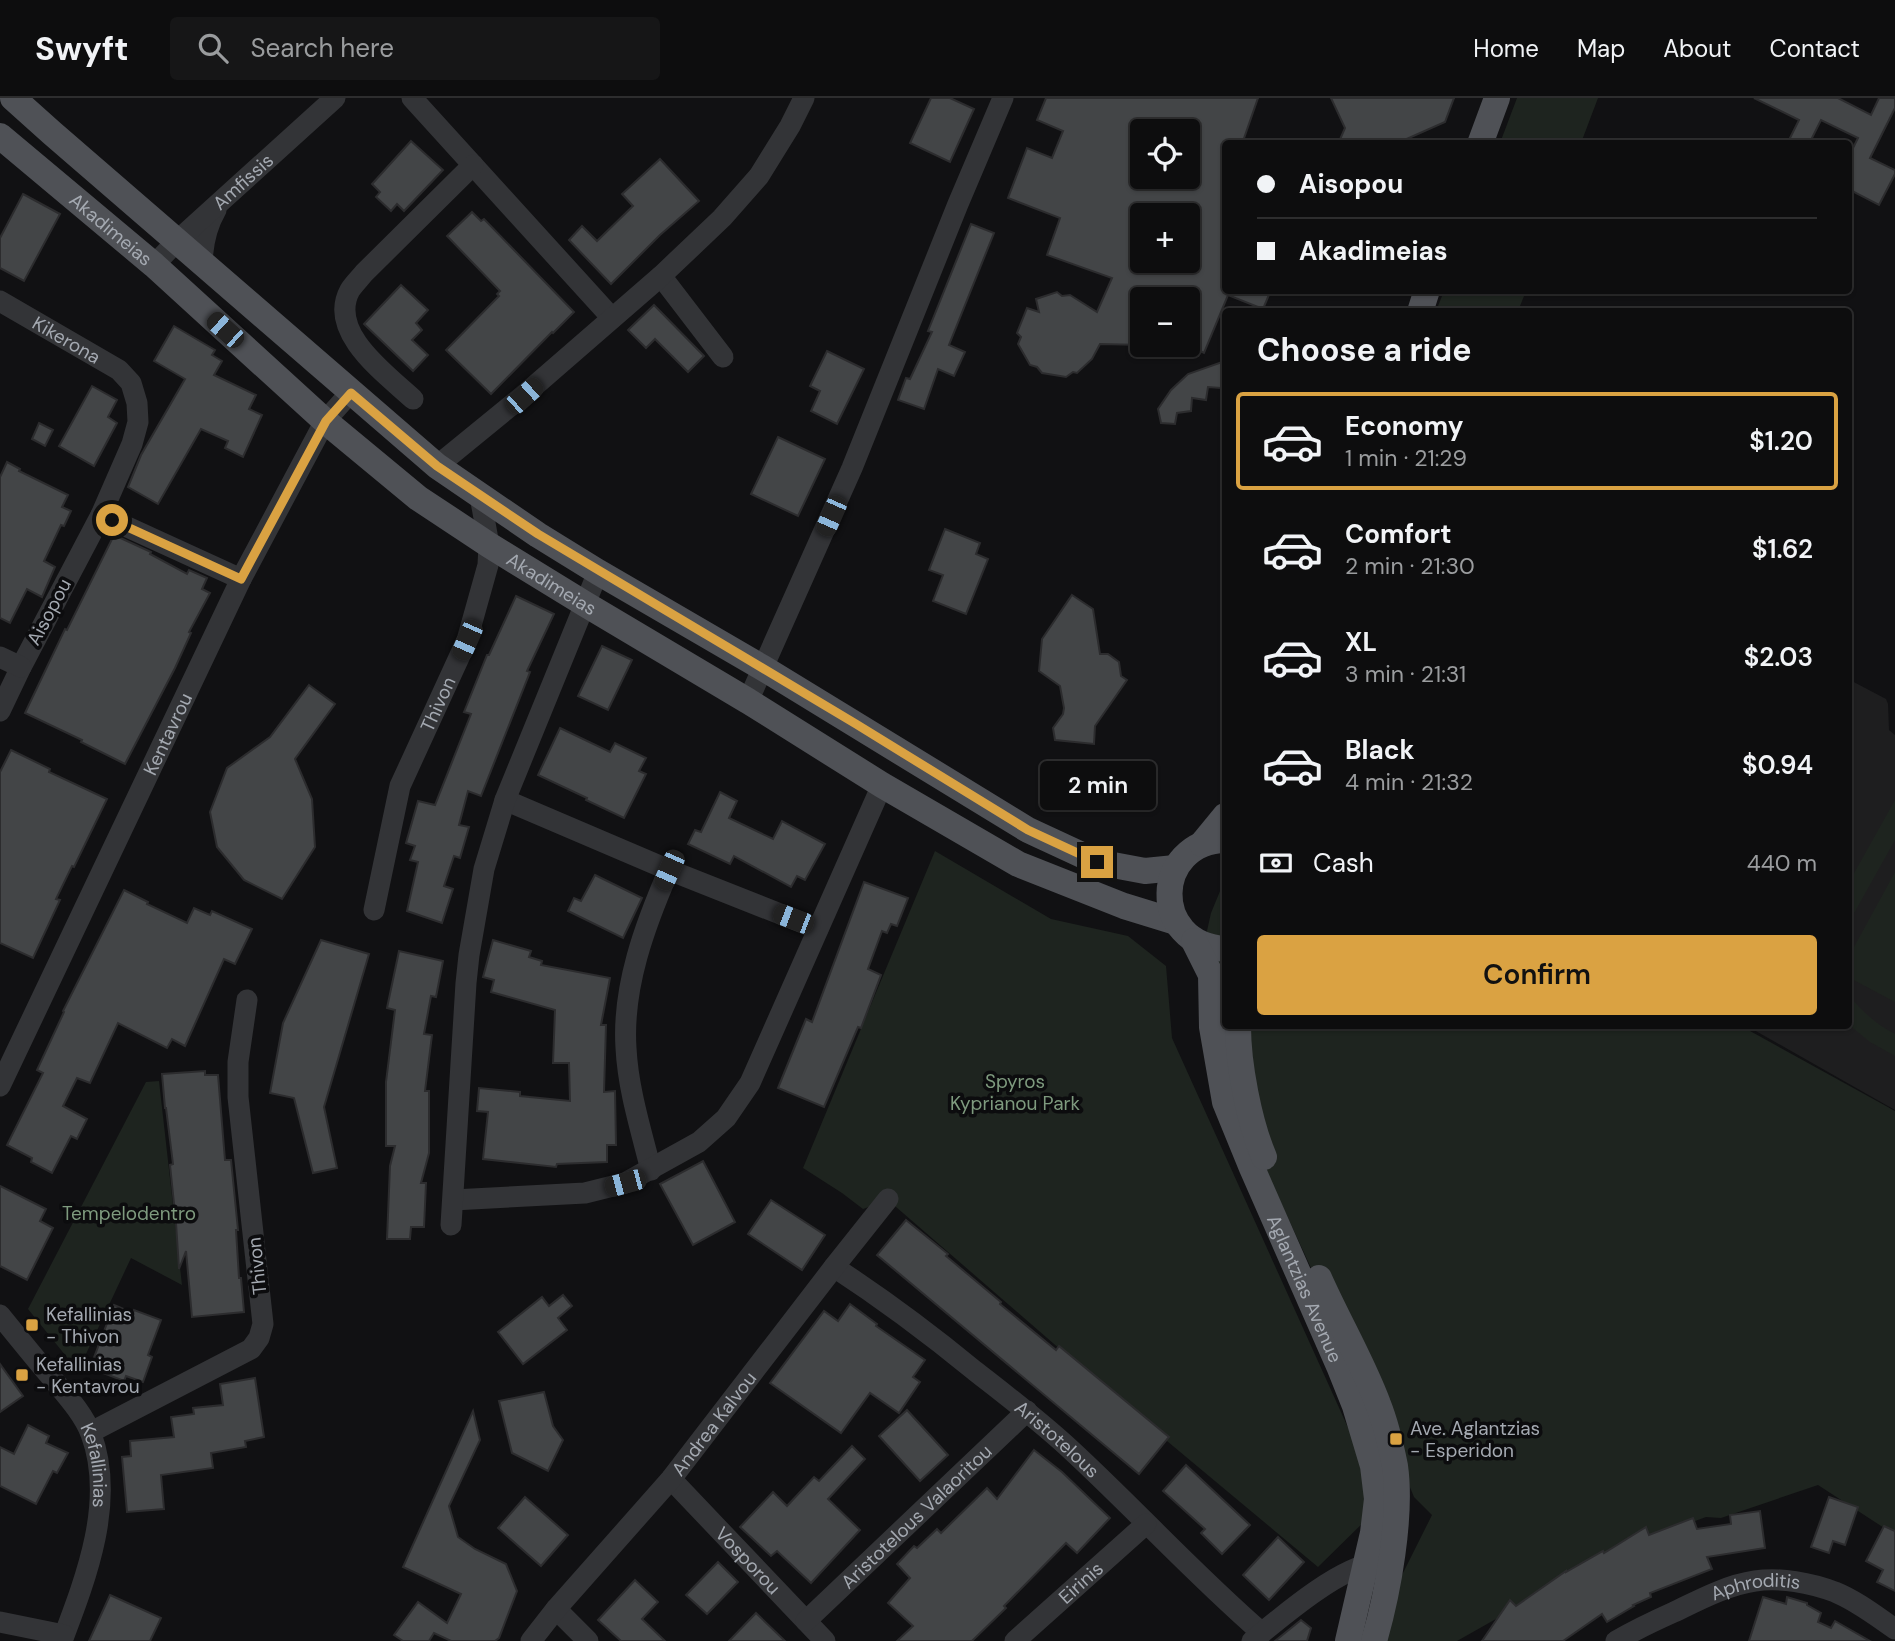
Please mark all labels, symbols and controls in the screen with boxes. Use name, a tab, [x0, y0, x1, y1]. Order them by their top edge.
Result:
search box	[170, 17, 660, 80]
text: Swyft	[35, 27, 128, 70]
icon: search	[194, 29, 232, 67]
text: Search here	[250, 31, 394, 65]
text: Home	[1473, 33, 1539, 64]
text: Map	[1577, 33, 1625, 64]
text: About	[1663, 33, 1732, 64]
text: Contact	[1770, 33, 1860, 64]
map controls	[1130, 119, 1200, 357]
button: locate	[1130, 119, 1200, 189]
street label: Amfissis	[207, 148, 278, 215]
text: Aisopou	[1299, 167, 1403, 201]
street label: Akadimeias	[64, 187, 158, 271]
button: +	[1130, 203, 1200, 273]
text: Akadimeias	[1299, 234, 1448, 268]
button: −	[1130, 287, 1200, 357]
car	[203, 308, 248, 352]
street label: Kikerona	[28, 310, 105, 369]
text: Choose a ride	[1257, 329, 1472, 371]
car	[502, 374, 547, 418]
text: Economy	[1345, 409, 1463, 443]
icon: car	[1261, 410, 1324, 473]
text: $1.20	[1749, 424, 1813, 458]
text: 1 min · 21:29	[1345, 443, 1467, 473]
car	[813, 493, 850, 539]
route start	[96, 504, 128, 536]
text: Comfort	[1345, 517, 1451, 551]
icon: car	[1261, 518, 1324, 581]
text: $1.62	[1752, 532, 1813, 566]
street label: Akadimeias	[502, 546, 601, 621]
text: 2 min · 21:30	[1345, 551, 1475, 581]
street label: Aisopou	[21, 574, 77, 650]
car	[449, 617, 486, 663]
text: XL	[1345, 625, 1377, 659]
icon: car	[1261, 626, 1324, 689]
text: $2.03	[1744, 640, 1813, 674]
text: 3 min · 21:31	[1345, 659, 1466, 689]
street label: Thivon	[414, 672, 461, 735]
street label: Kentavrou	[137, 688, 198, 779]
text: Black	[1345, 733, 1415, 767]
icon: car	[1261, 734, 1324, 797]
text: $0.94	[1742, 748, 1813, 782]
callout: 2 min	[1039, 760, 1155, 810]
text: 4 min · 21:32	[1345, 767, 1473, 797]
text: 2 min	[1068, 770, 1128, 800]
icon: cash	[1257, 844, 1295, 882]
route end	[1081, 846, 1113, 878]
text: Cash	[1313, 846, 1374, 880]
car	[651, 847, 688, 893]
text: 440 m	[1747, 848, 1817, 878]
car	[770, 902, 817, 936]
button: Confirm	[1257, 935, 1817, 1015]
park label: Spyros Kyprianou Park	[950, 1069, 1081, 1116]
car	[602, 1167, 649, 1199]
park label: Tempelodentro	[62, 1201, 196, 1226]
street label: Aglantzias Avenue	[1261, 1211, 1348, 1366]
street label: Thivon	[242, 1236, 272, 1296]
place label: Kefallinias - Thivon	[46, 1302, 132, 1349]
marker: Kefallinias - Thivon	[24, 1317, 40, 1333]
place label: Kefallinias - Kentavrou	[36, 1352, 140, 1399]
street label: Andrea Kalvou	[665, 1366, 762, 1481]
marker: Kefallinias - Kentavrou	[14, 1367, 30, 1383]
street label: Aristotelous	[1010, 1395, 1105, 1483]
place label: Ave. Aglantzias - Esperidon	[1410, 1416, 1540, 1463]
street label: Kefallinias	[75, 1418, 113, 1509]
marker: Ave. Aglantzias - Esperidon	[1388, 1431, 1404, 1447]
street label: Aristotelous Valaoritou	[835, 1439, 997, 1594]
street label: Vosporou	[710, 1521, 786, 1599]
street label: Eirinis	[1053, 1556, 1108, 1609]
street label: Aphroditis	[1707, 1567, 1803, 1606]

